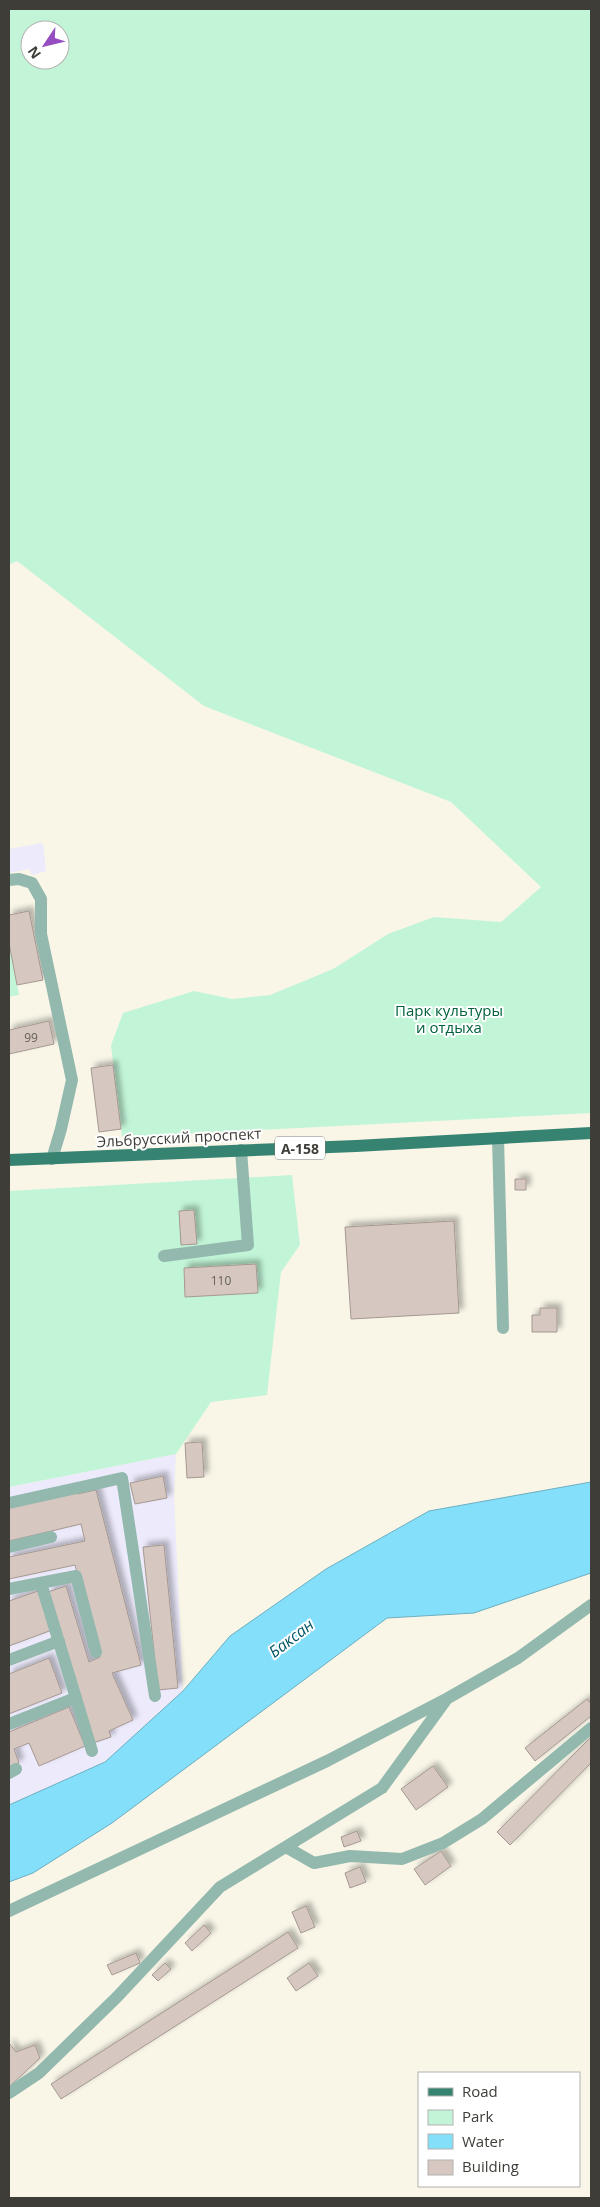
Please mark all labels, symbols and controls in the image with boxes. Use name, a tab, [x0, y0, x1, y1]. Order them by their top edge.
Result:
north arrow	[20, 20, 70, 70]
text: N	[23, 43, 45, 63]
park label: Парк культуры и отдыха	[395, 1000, 503, 1037]
house number: 99	[24, 1029, 38, 1046]
street label: Эльбрусский проспект	[96, 1123, 262, 1151]
road number: А-158	[275, 1136, 325, 1160]
house number: 110	[211, 1272, 231, 1289]
water label: Баксан	[264, 1613, 318, 1663]
legend	[418, 2072, 580, 2187]
text: Road	[462, 2081, 498, 2101]
text: Park	[462, 2106, 493, 2126]
text: Water	[462, 2131, 504, 2151]
text: Building	[462, 2156, 519, 2176]

